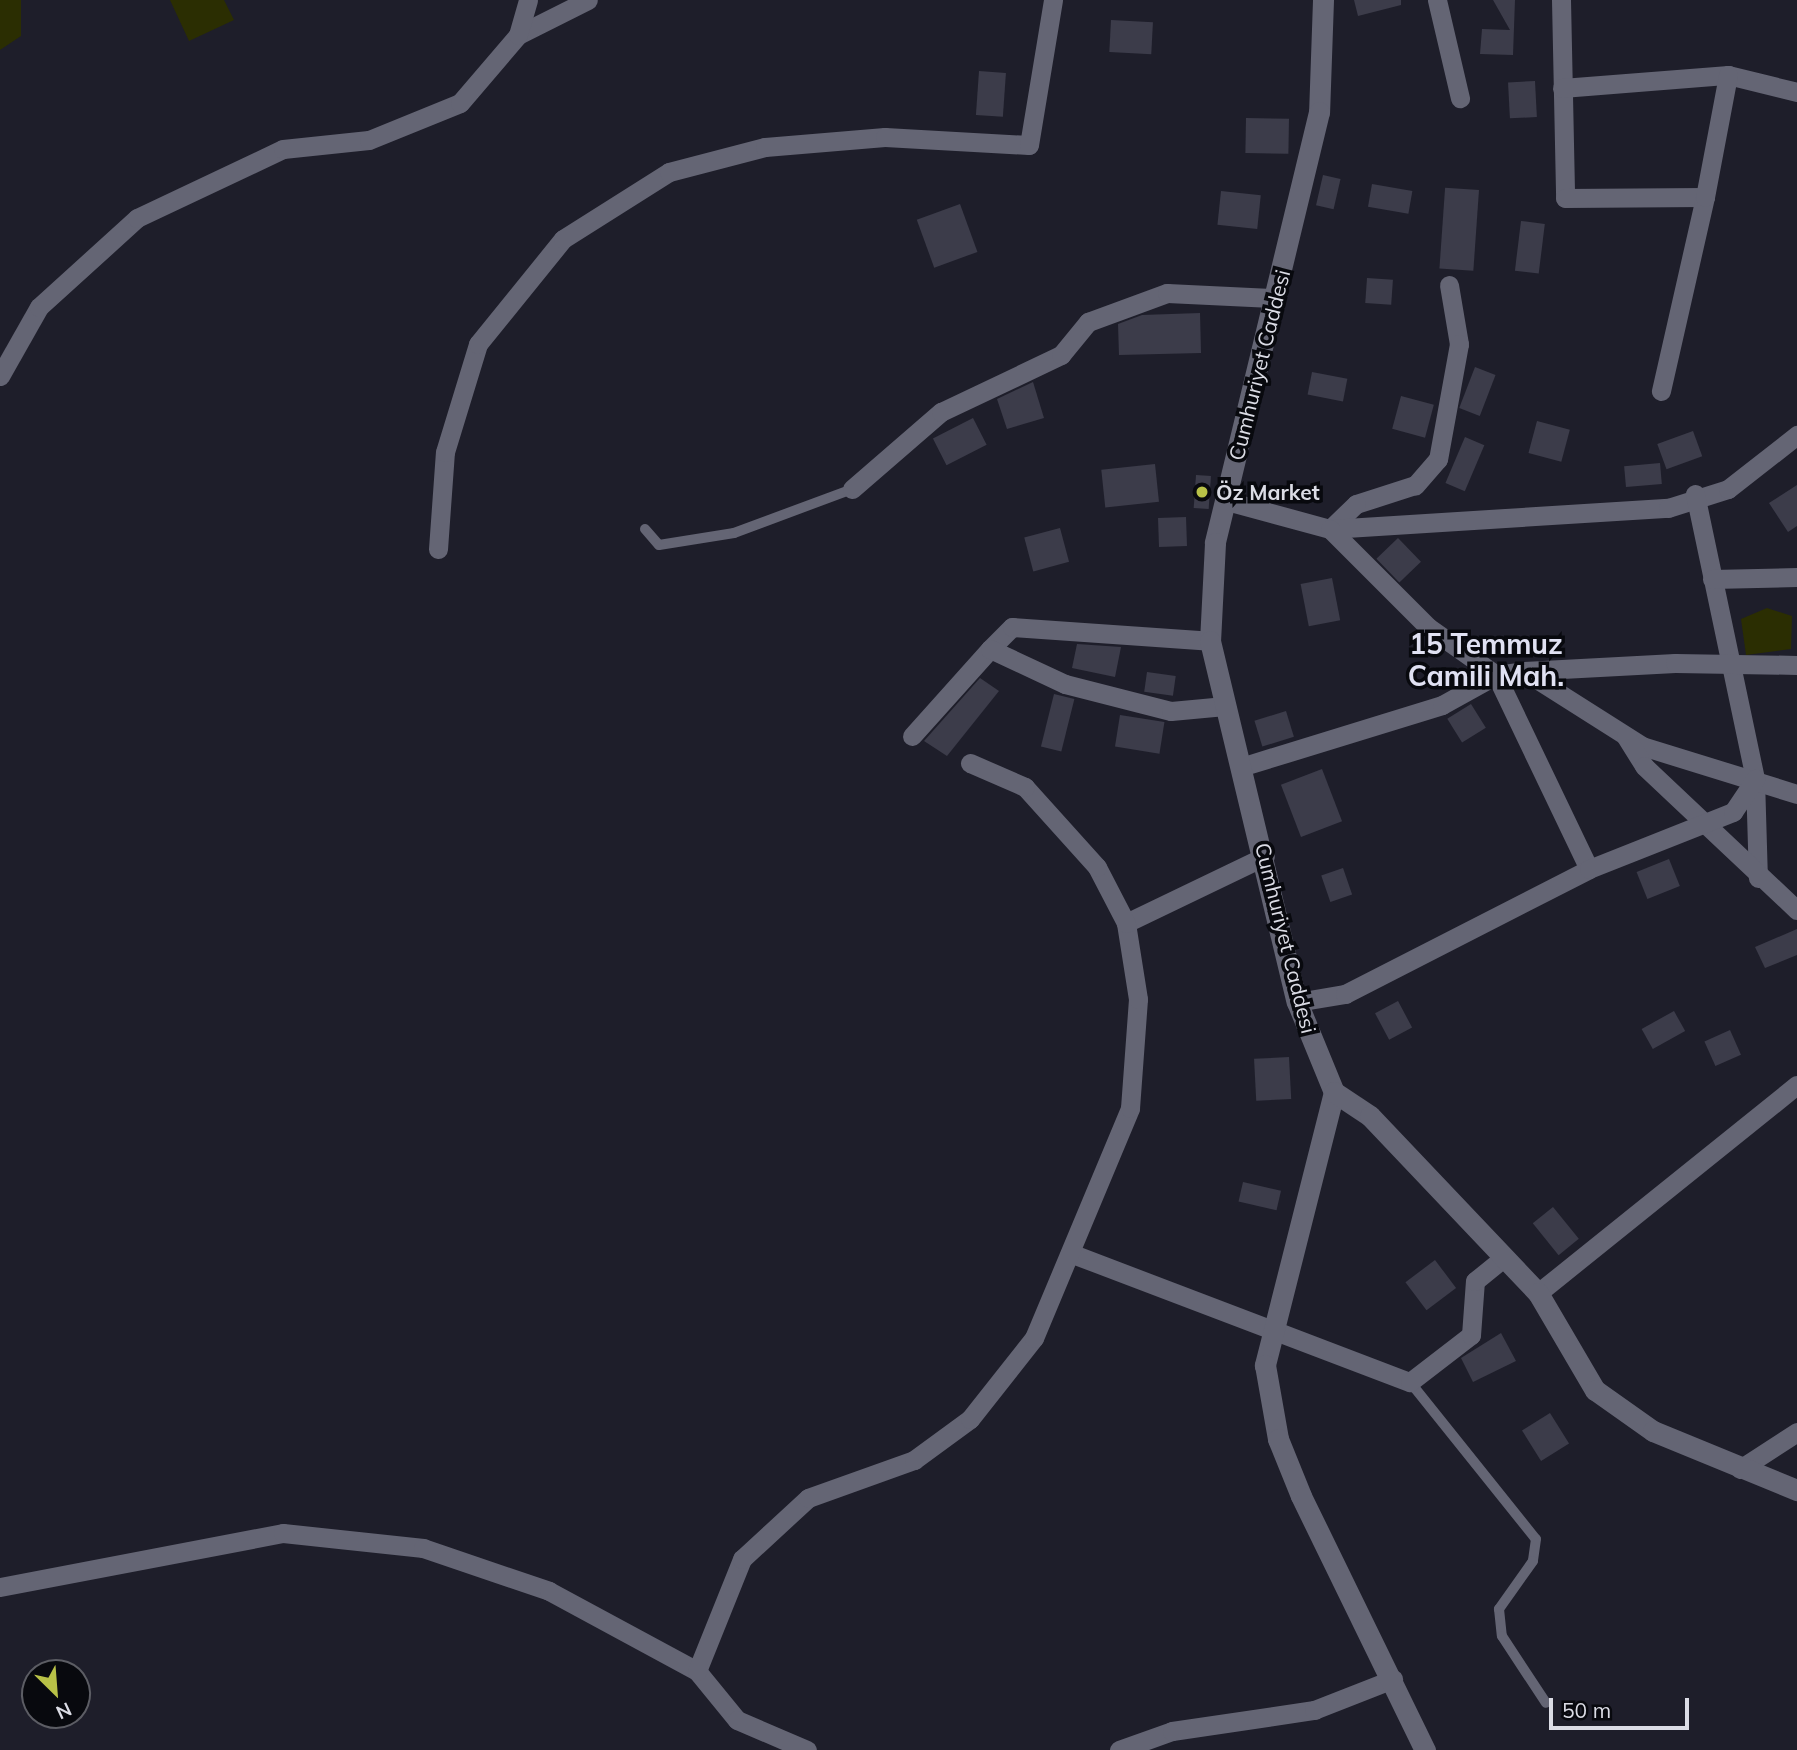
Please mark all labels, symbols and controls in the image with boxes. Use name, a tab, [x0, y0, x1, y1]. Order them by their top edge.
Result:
street label: Cumhuriyet Caddesi	[1223, 267, 1295, 463]
place label: Öz Market	[1216, 479, 1320, 505]
marker: Öz Market	[1194, 484, 1210, 500]
district label: 15 Temmuz Camili Mah.	[1408, 627, 1564, 693]
street label: Cumhuriyet Caddesi	[1250, 840, 1322, 1036]
north arrow	[21, 1659, 91, 1729]
scale bar	[1552, 1684, 1692, 1728]
text: N	[52, 1697, 76, 1725]
text: 50 m	[1562, 1697, 1611, 1723]

